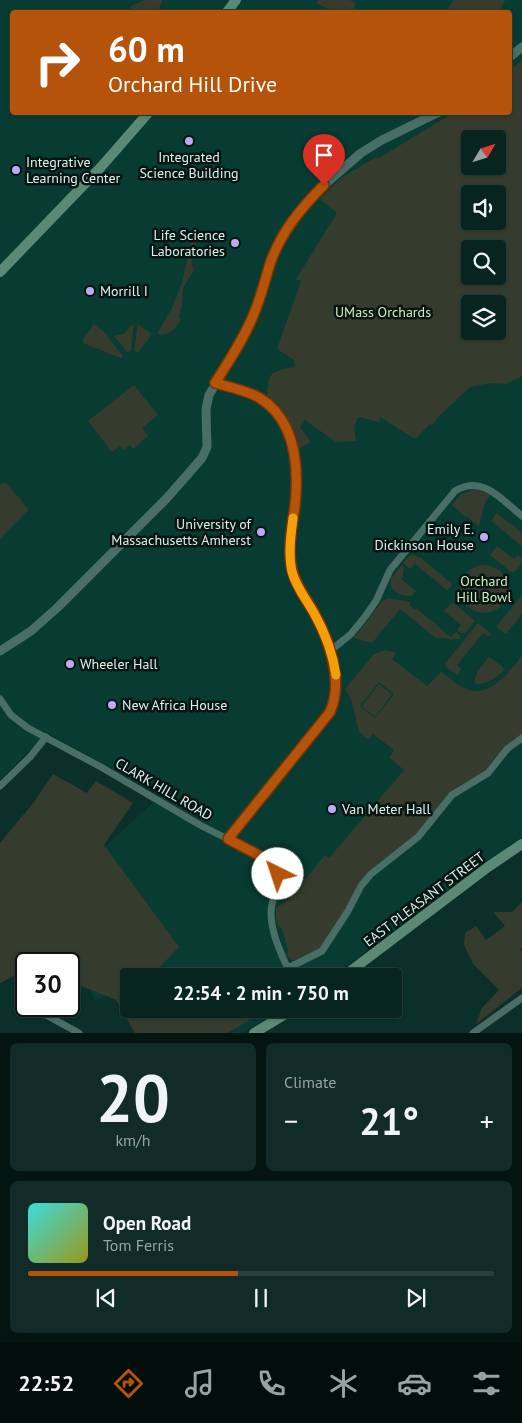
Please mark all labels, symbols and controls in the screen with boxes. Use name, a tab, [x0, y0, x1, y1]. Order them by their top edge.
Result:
text: 60 m	[108, 26, 185, 72]
icon: right	[25, 30, 90, 95]
text: Orchard Hill Drive	[108, 70, 277, 98]
north arrow	[461, 130, 506, 175]
map controls	[461, 130, 506, 340]
pin	[303, 134, 345, 185]
marker: Integrated Science Building	[183, 135, 195, 147]
icon: arrive	[310, 141, 338, 169]
place label: Integrated Science Building	[139, 148, 239, 182]
place label: Integrative Learning Center	[26, 153, 121, 187]
marker: Integrative Learning Center	[10, 164, 22, 176]
button: sound	[461, 185, 506, 230]
place label: Life Science Laboratories	[151, 226, 225, 260]
marker: Life Science Laboratories	[229, 237, 241, 249]
button: search	[461, 240, 506, 285]
place label: Morrill I	[100, 282, 148, 300]
marker: Morrill I	[84, 285, 96, 297]
button: layers	[461, 295, 506, 340]
park label: UMass Orchards	[335, 303, 431, 321]
place label: University of Massachusetts Amherst	[111, 515, 252, 549]
place label: Emily E. Dickinson House	[374, 520, 474, 554]
marker: University of Massachusetts Amherst	[255, 526, 267, 538]
marker: Emily E. Dickinson House	[478, 531, 490, 543]
park label: Orchard Hill Bowl	[457, 572, 511, 606]
place label: Wheeler Hall	[80, 655, 158, 673]
marker: Wheeler Hall	[64, 658, 76, 670]
place label: New Africa House	[122, 696, 227, 714]
marker: New Africa House	[106, 699, 118, 711]
street label: CLARK HILL ROAD	[112, 754, 216, 824]
place label: Van Meter Hall	[341, 800, 431, 818]
marker: Van Meter Hall	[326, 803, 338, 815]
position arrow	[251, 847, 303, 899]
street label: EAST PLEASANT STREET	[360, 847, 488, 950]
speed limit sign: 30	[15, 952, 80, 1017]
text: 22:54 · 2 min · 750 m	[173, 981, 349, 1005]
text: 20	[96, 1055, 170, 1139]
text: Climate	[284, 1072, 336, 1092]
text: 21°	[359, 1096, 419, 1145]
text: −	[284, 1102, 298, 1139]
text: +	[480, 1102, 494, 1139]
text: km/h	[115, 1130, 151, 1150]
text: Open Road	[103, 1211, 191, 1235]
text: Tom Ferris	[103, 1235, 174, 1255]
icon: previous	[92, 1284, 120, 1312]
icon: pause	[247, 1284, 275, 1312]
icon: next	[402, 1284, 430, 1312]
icon: directions	[111, 1366, 146, 1401]
icon: music	[182, 1366, 217, 1401]
icon: phone	[254, 1366, 289, 1401]
icon: climate	[326, 1366, 361, 1401]
icon: car	[397, 1366, 432, 1401]
icon: filters	[469, 1366, 504, 1401]
text: 22:52	[18, 1369, 74, 1397]

